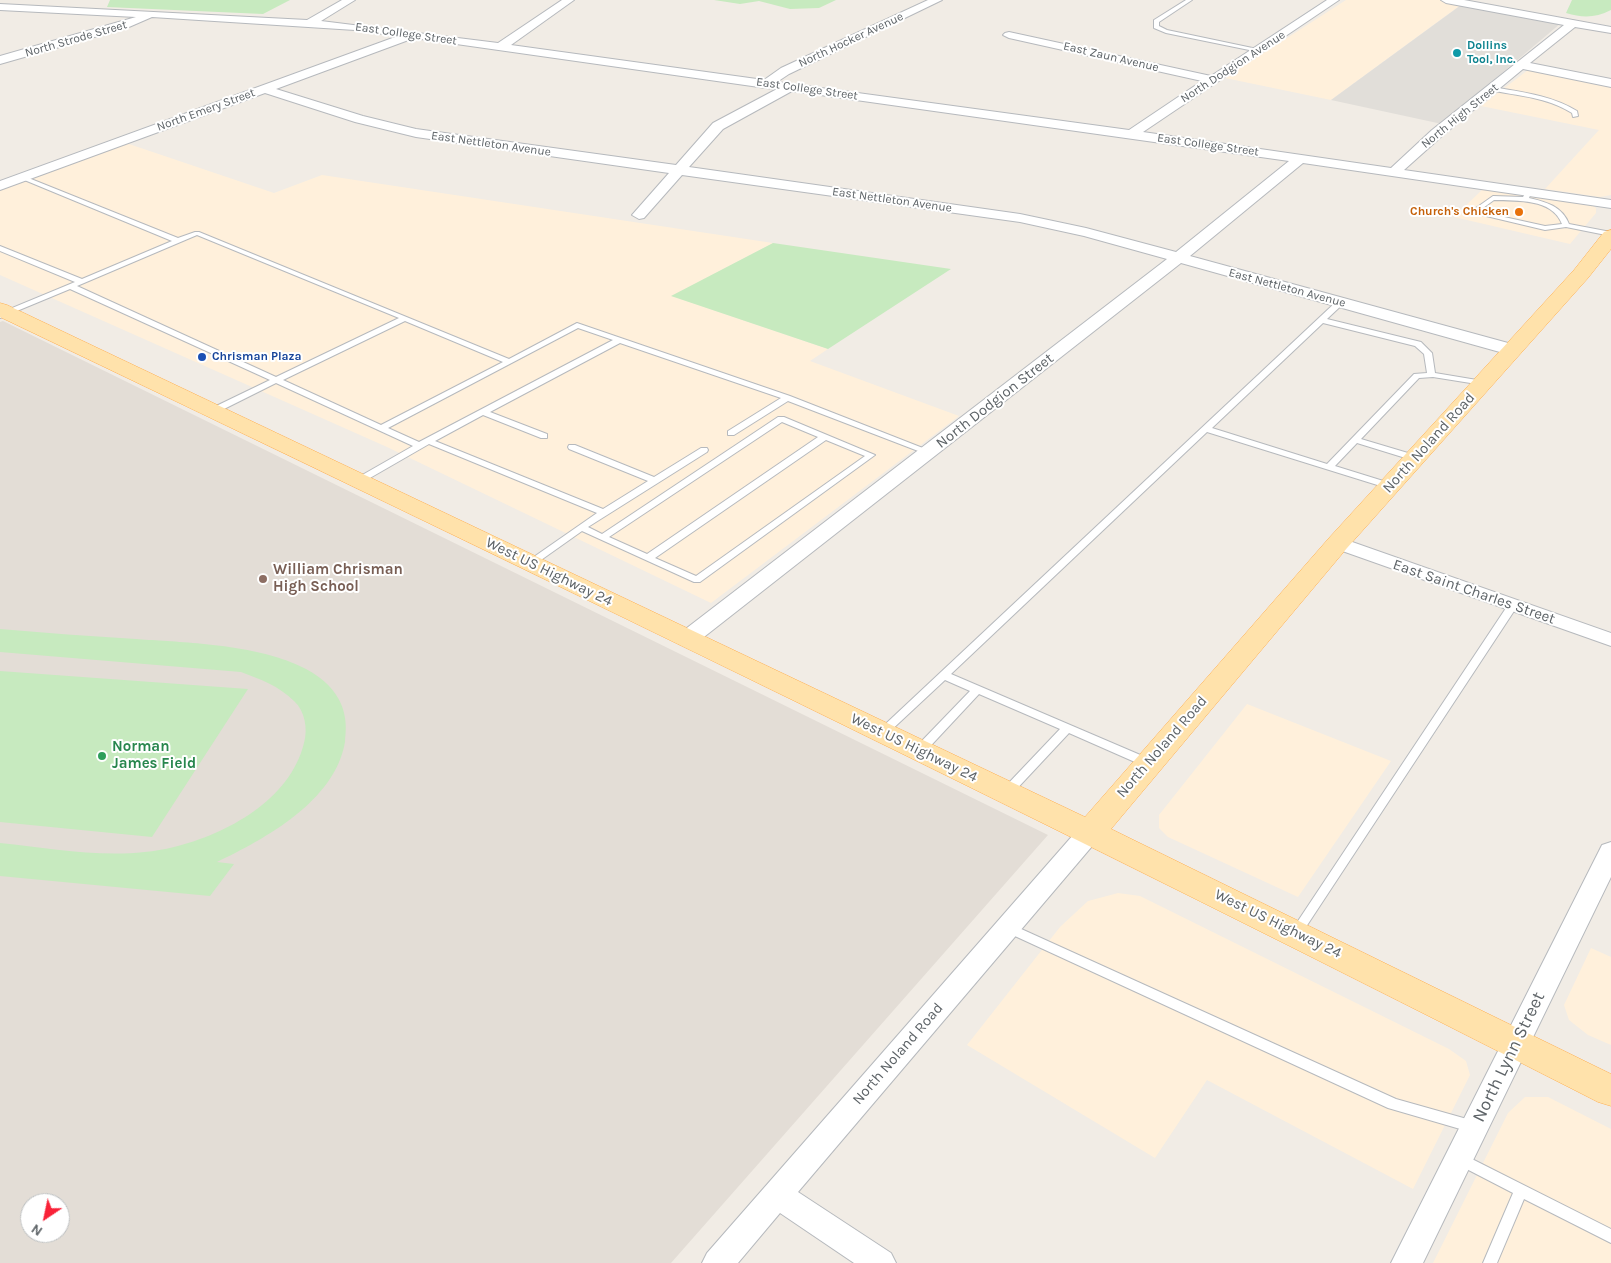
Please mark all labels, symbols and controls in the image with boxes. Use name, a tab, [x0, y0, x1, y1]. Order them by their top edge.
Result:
street label: North Hocker Avenue	[796, 9, 906, 71]
street label: North Strode Street	[23, 18, 129, 60]
street label: East College Street	[354, 20, 458, 48]
street label: North Dodgion Avenue	[1178, 28, 1288, 106]
street label: East Zaun Avenue	[1062, 39, 1160, 75]
place label: Dollins Tool, Inc.	[1467, 39, 1516, 67]
marker: Dollins Tool, Inc.	[1451, 47, 1463, 59]
street label: East College Street	[755, 75, 859, 103]
street label: North High Street	[1419, 80, 1501, 152]
street label: North Emery Street	[155, 86, 257, 134]
street label: East Nettleton Avenue	[430, 128, 552, 160]
street label: East College Street	[1156, 131, 1260, 159]
street label: East Nettleton Avenue	[831, 184, 953, 216]
place label: Church's Chicken	[1410, 205, 1509, 219]
marker: Church's Chicken	[1513, 206, 1525, 218]
street label: East Nettleton Avenue	[1227, 265, 1347, 311]
place label: Chrisman Plaza	[212, 350, 302, 364]
street label: North Dodgion Street	[933, 350, 1057, 452]
marker: Chrisman Plaza	[196, 351, 208, 363]
street label: North Noland Road	[1379, 389, 1479, 497]
street label: West US Highway 24	[483, 533, 615, 611]
street label: East Saint Charles Street	[1391, 556, 1557, 628]
place label: William Chrisman High School	[273, 561, 403, 596]
marker: William Chrisman High School	[257, 573, 269, 585]
street label: North Noland Road	[1113, 692, 1211, 802]
street label: West US Highway 24	[848, 709, 980, 787]
place label: Norman James Field	[112, 738, 196, 773]
marker: Norman James Field	[96, 750, 108, 762]
street label: West US Highway 24	[1212, 885, 1344, 963]
street label: North Lynn Street	[1468, 988, 1550, 1126]
street label: North Noland Road	[849, 999, 947, 1109]
north arrow	[20, 1193, 70, 1243]
text: N	[28, 1220, 46, 1240]

